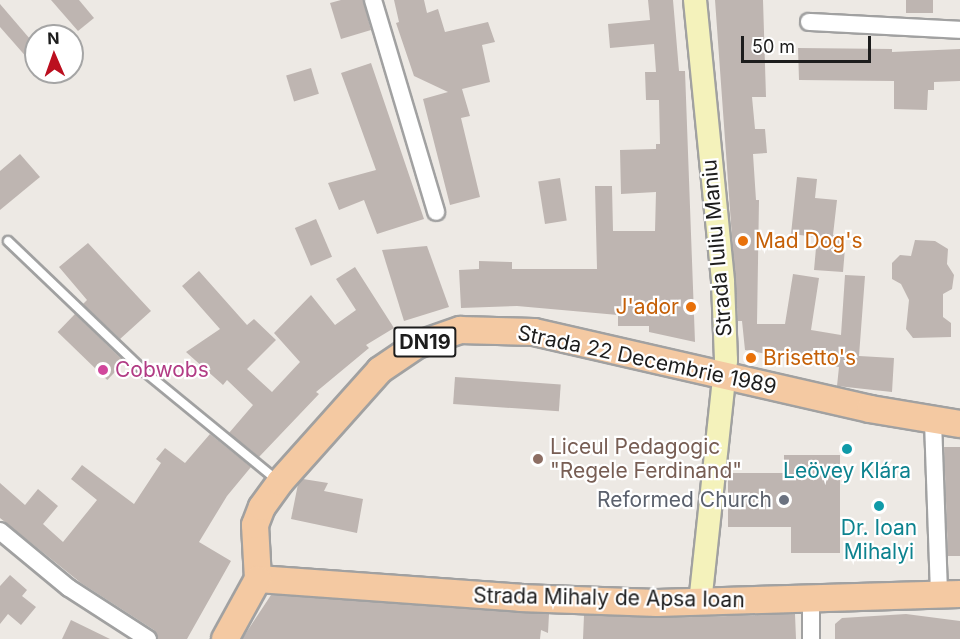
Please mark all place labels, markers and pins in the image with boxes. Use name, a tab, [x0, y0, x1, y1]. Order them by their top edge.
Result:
place label: Mad Dog's	[755, 228, 863, 254]
marker: Mad Dog's	[736, 234, 750, 248]
place label: J'ador	[616, 294, 679, 320]
marker: J'ador	[684, 300, 698, 314]
place label: Brisetto's	[763, 345, 856, 371]
marker: Brisetto's	[744, 351, 758, 365]
place label: Cobwobs	[115, 357, 209, 383]
marker: Cobwobs	[96, 363, 110, 377]
place label: Liceul Pedagogic "Regele Ferdinand"	[550, 434, 742, 484]
marker: Leövey Klára	[840, 442, 854, 456]
marker: Liceul Pedagogic "Regele Ferdinand"	[531, 452, 545, 466]
place label: Leövey Klára	[783, 458, 911, 484]
place label: Reformed Church	[597, 487, 772, 513]
marker: Reformed Church	[777, 493, 791, 507]
marker: Dr. Ioan Mihalyi	[872, 499, 886, 513]
place label: Dr. Ioan Mihalyi	[841, 515, 917, 565]

